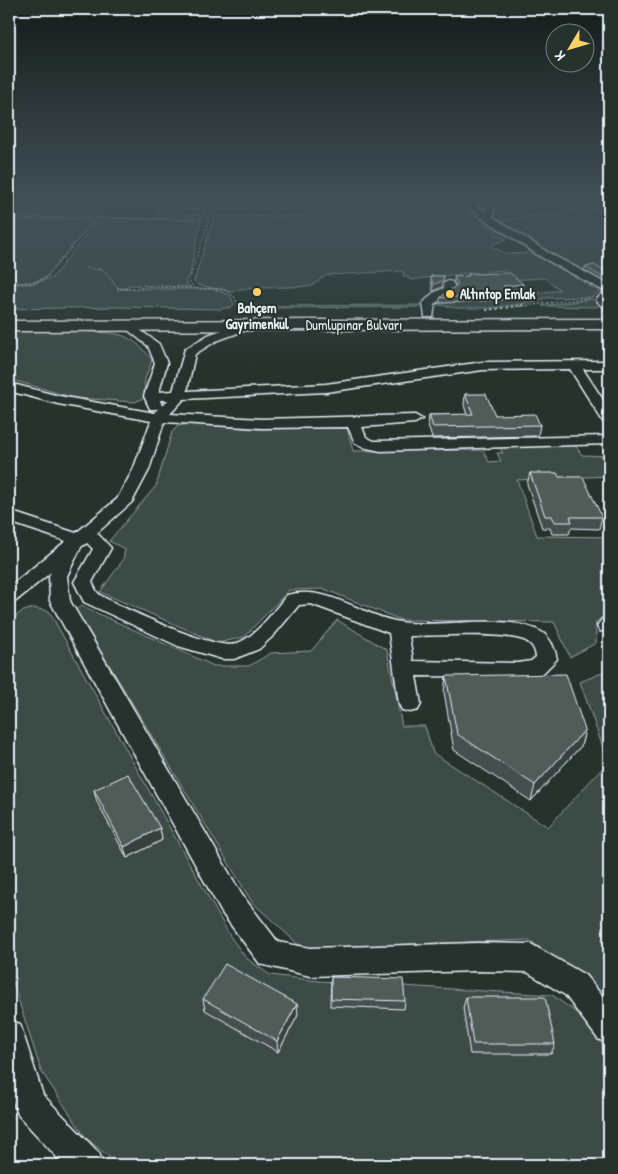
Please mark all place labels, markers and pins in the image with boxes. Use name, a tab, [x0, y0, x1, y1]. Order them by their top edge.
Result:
place label: Altıntop Emlak	[460, 284, 535, 305]
marker: Bahçem Gayrimenkul	[251, 286, 263, 298]
marker: Altıntop Emlak	[444, 288, 456, 300]
place label: Bahçem Gayrimenkul	[225, 298, 289, 335]

